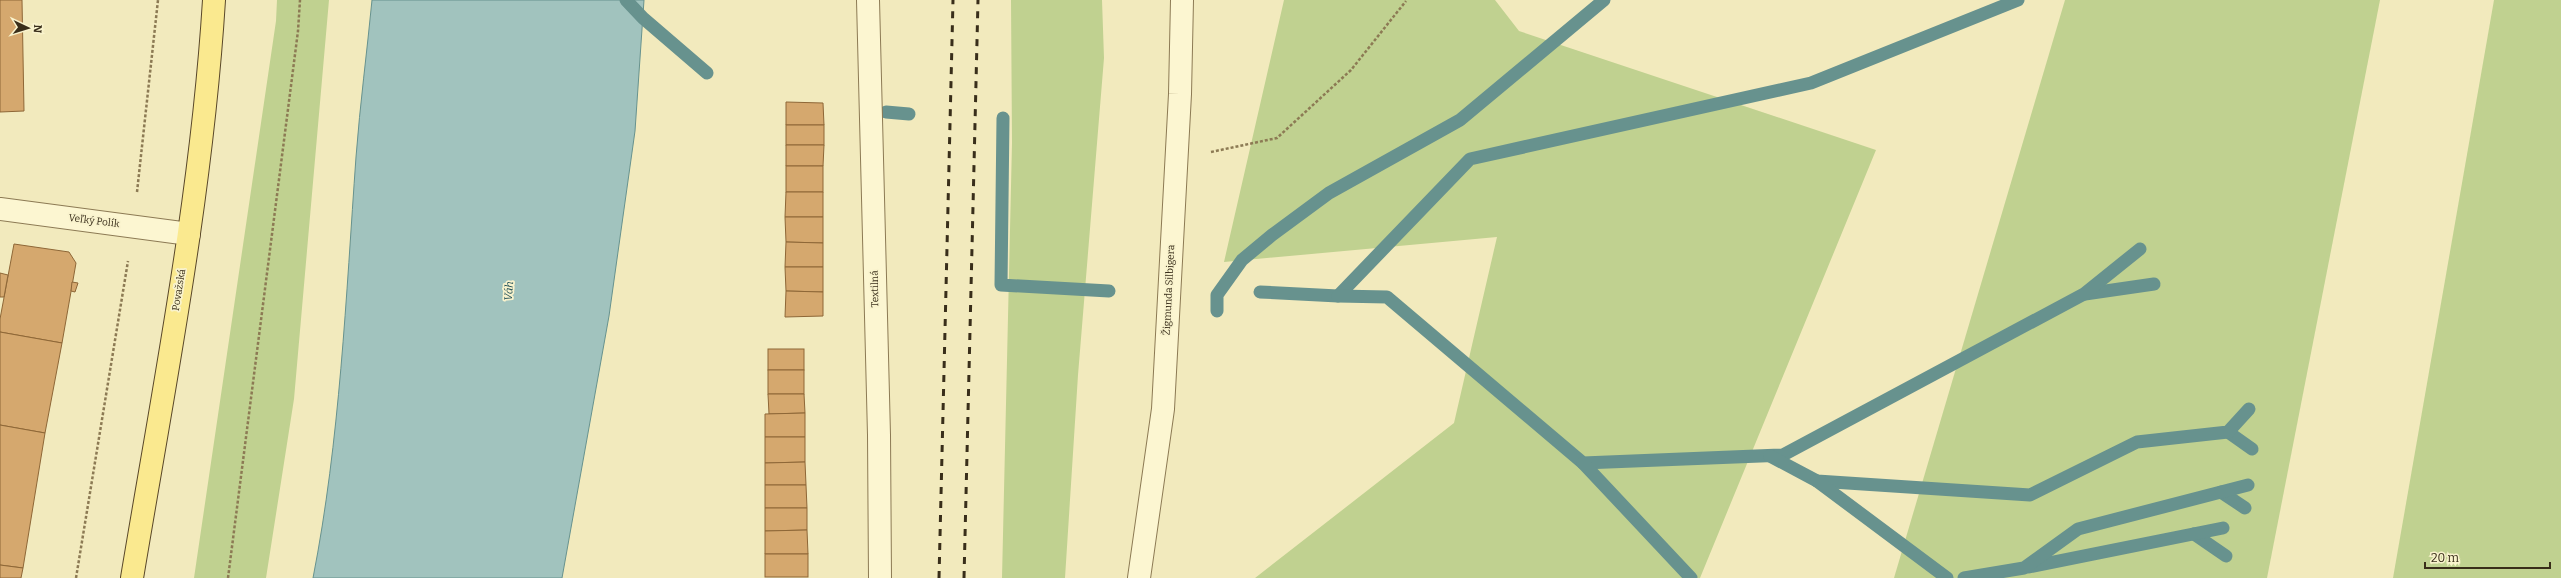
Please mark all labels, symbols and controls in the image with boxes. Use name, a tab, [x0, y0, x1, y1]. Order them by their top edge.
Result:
north arrow	[8, 8, 48, 48]
text: N	[31, 24, 44, 34]
street label: Veľký Polík	[68, 211, 121, 230]
street label: Žigmunda Silbigera	[1160, 244, 1177, 336]
street label: Považská	[170, 268, 188, 312]
street label: Textilná	[869, 270, 881, 308]
water label: Váh	[502, 281, 516, 301]
scale bar	[2425, 544, 2550, 570]
text: 20 m	[2431, 551, 2460, 565]

